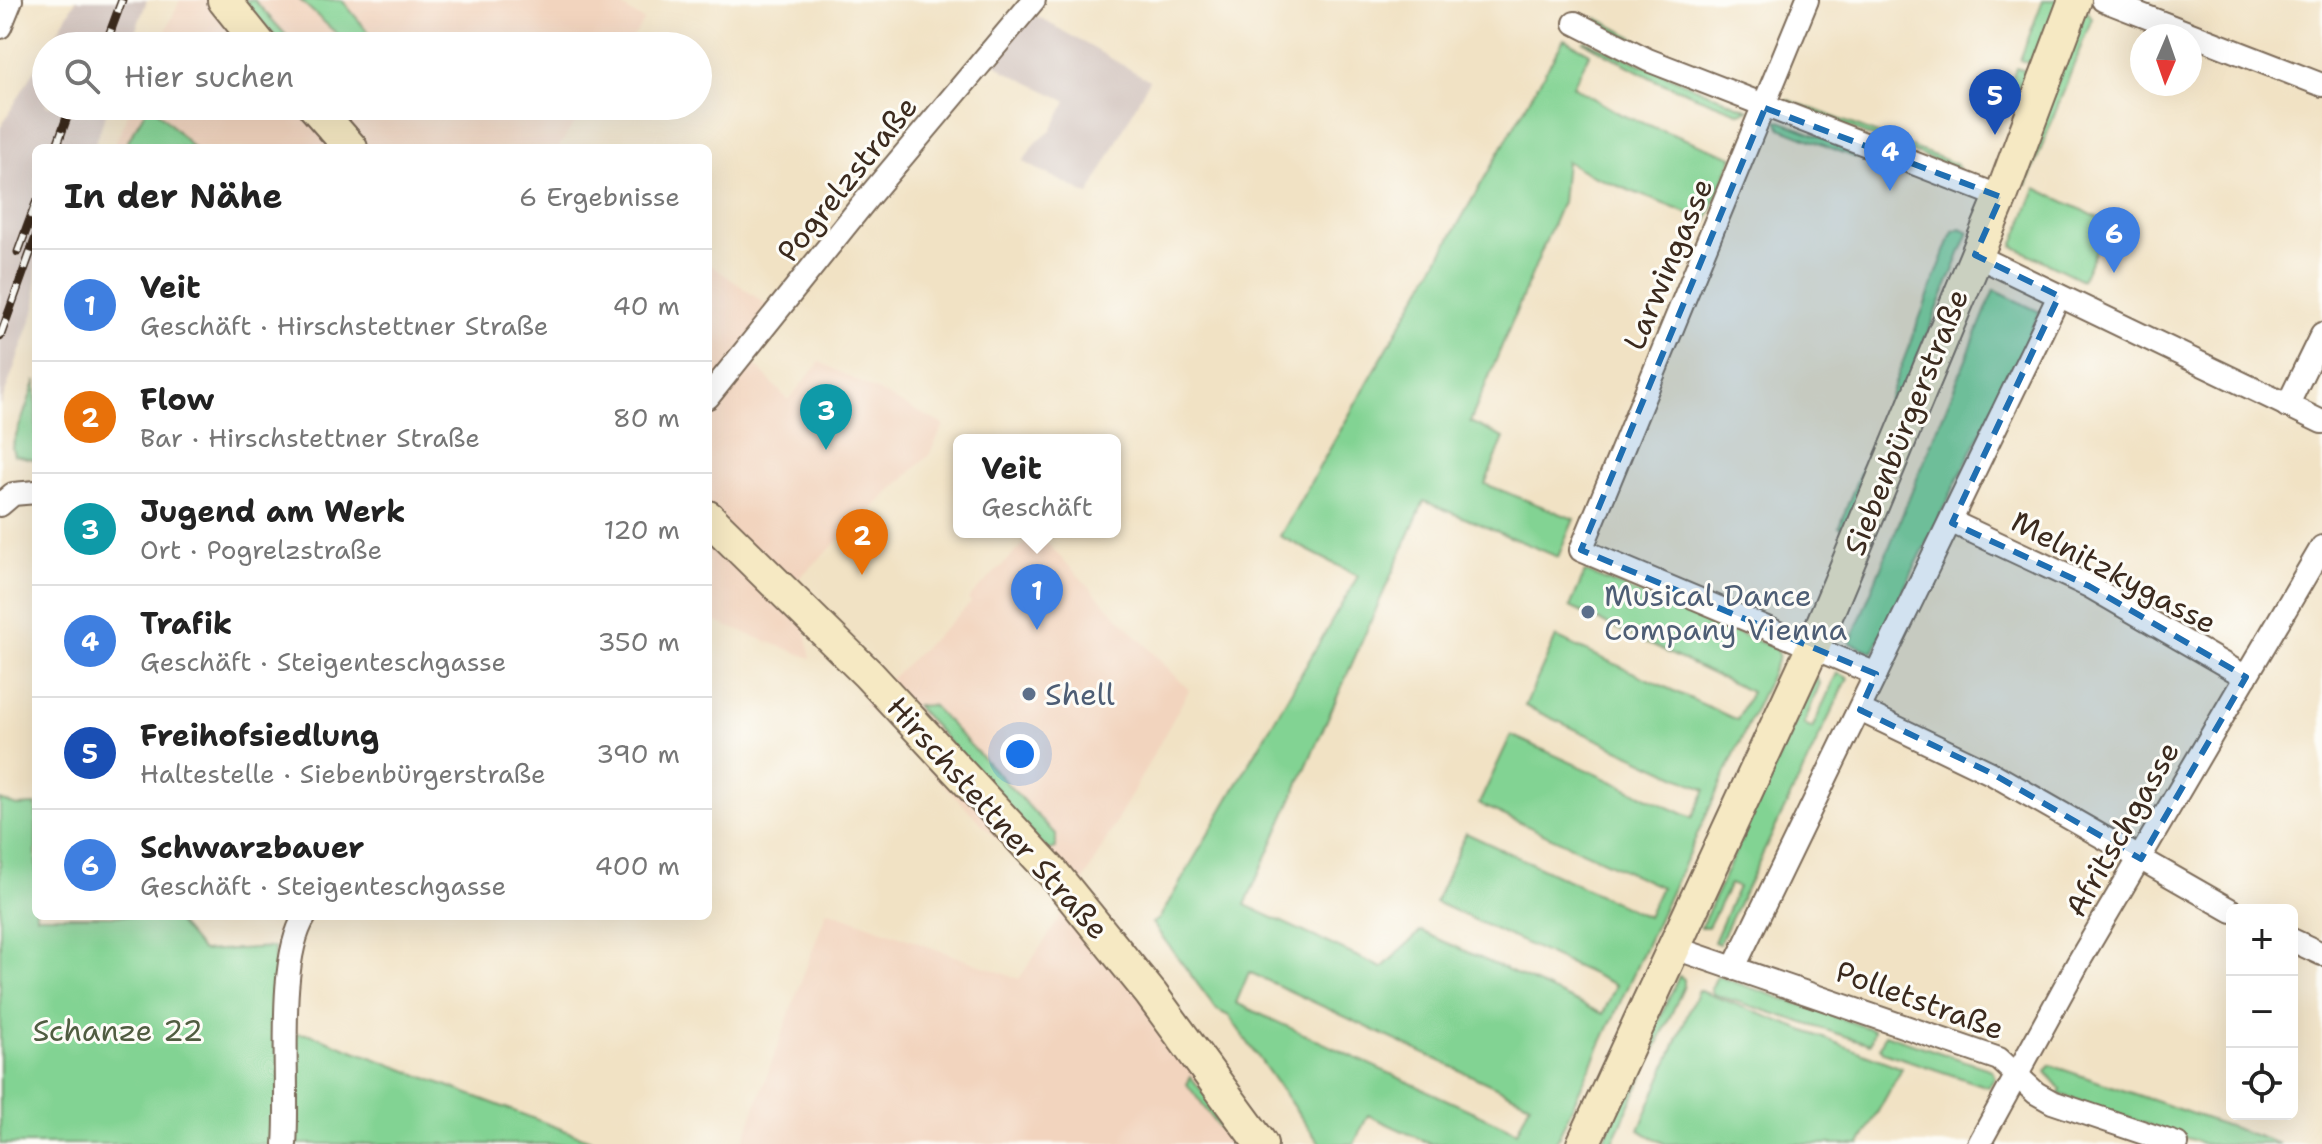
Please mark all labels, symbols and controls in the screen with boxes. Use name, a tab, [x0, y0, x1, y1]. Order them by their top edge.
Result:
north arrow	[2130, 24, 2202, 96]
search box	[32, 32, 712, 120]
icon: search	[60, 54, 104, 98]
text: Hier suchen	[124, 56, 294, 97]
pin: 5	[1969, 69, 2021, 135]
street label: Pogrelzstraße	[767, 87, 927, 271]
pin: 4	[1864, 125, 1916, 191]
street label: Larwingasse	[1613, 172, 1723, 356]
text: In der Nähe	[64, 173, 283, 219]
text: 6 Ergebnisse	[519, 179, 680, 214]
pin: 6	[2088, 207, 2140, 273]
text: Veit	[140, 267, 201, 308]
street label: Siebenbürgerstraße	[1834, 283, 1978, 561]
text: 1	[84, 288, 96, 323]
text: 40 m	[613, 288, 680, 323]
text: Geschäft · Hirschstettner Straße	[140, 308, 549, 343]
text: Flow	[140, 379, 214, 420]
pin: 3	[800, 384, 852, 450]
text: 2	[81, 400, 99, 435]
text: 80 m	[613, 400, 680, 435]
text: Bar · Hirschstettner Straße	[140, 420, 480, 455]
popup	[953, 434, 1121, 538]
text: Veit	[981, 448, 1042, 489]
text: Geschäft	[981, 489, 1093, 524]
text: Jugend am Werk	[140, 491, 405, 532]
street label: Melnitzkygasse	[2004, 501, 2224, 643]
pin: 2	[836, 509, 888, 575]
text: 3	[81, 512, 99, 547]
text: 120 m	[604, 512, 680, 547]
text: Ort · Pogrelzstraße	[140, 532, 382, 567]
pin: 1	[1011, 564, 1063, 630]
place label: Musical Dance Company Vienna	[1604, 575, 1847, 650]
text: Trafik	[140, 603, 232, 644]
marker: Musical Dance Company Vienna	[1579, 603, 1597, 621]
text: 4	[81, 624, 99, 659]
text: 350 m	[597, 624, 680, 659]
text: Geschäft · Steigenteschgasse	[140, 644, 506, 679]
place label: Shell	[1045, 674, 1115, 715]
marker: Shell	[1020, 685, 1038, 703]
street label: Hirschstettner Straße	[878, 688, 1118, 948]
text: Freihofsiedlung	[140, 715, 379, 756]
your location	[1000, 734, 1040, 774]
street label: Afritschgasse	[2055, 734, 2189, 924]
text: 5	[82, 736, 98, 771]
text: 390 m	[596, 736, 680, 771]
text: Haltestelle · Siebenbürgerstraße	[140, 756, 546, 791]
text: Schwarzbauer	[140, 827, 364, 868]
text: 6	[81, 848, 99, 883]
text: 400 m	[595, 848, 680, 883]
text: Geschäft · Steigenteschgasse	[140, 868, 506, 903]
map controls	[2226, 904, 2298, 1120]
button: +	[2226, 904, 2298, 976]
street label: Polletstraße	[1830, 951, 2010, 1049]
button: −	[2226, 976, 2298, 1048]
park label: Schanze 22	[33, 1010, 203, 1051]
button: locate	[2226, 1048, 2298, 1120]

